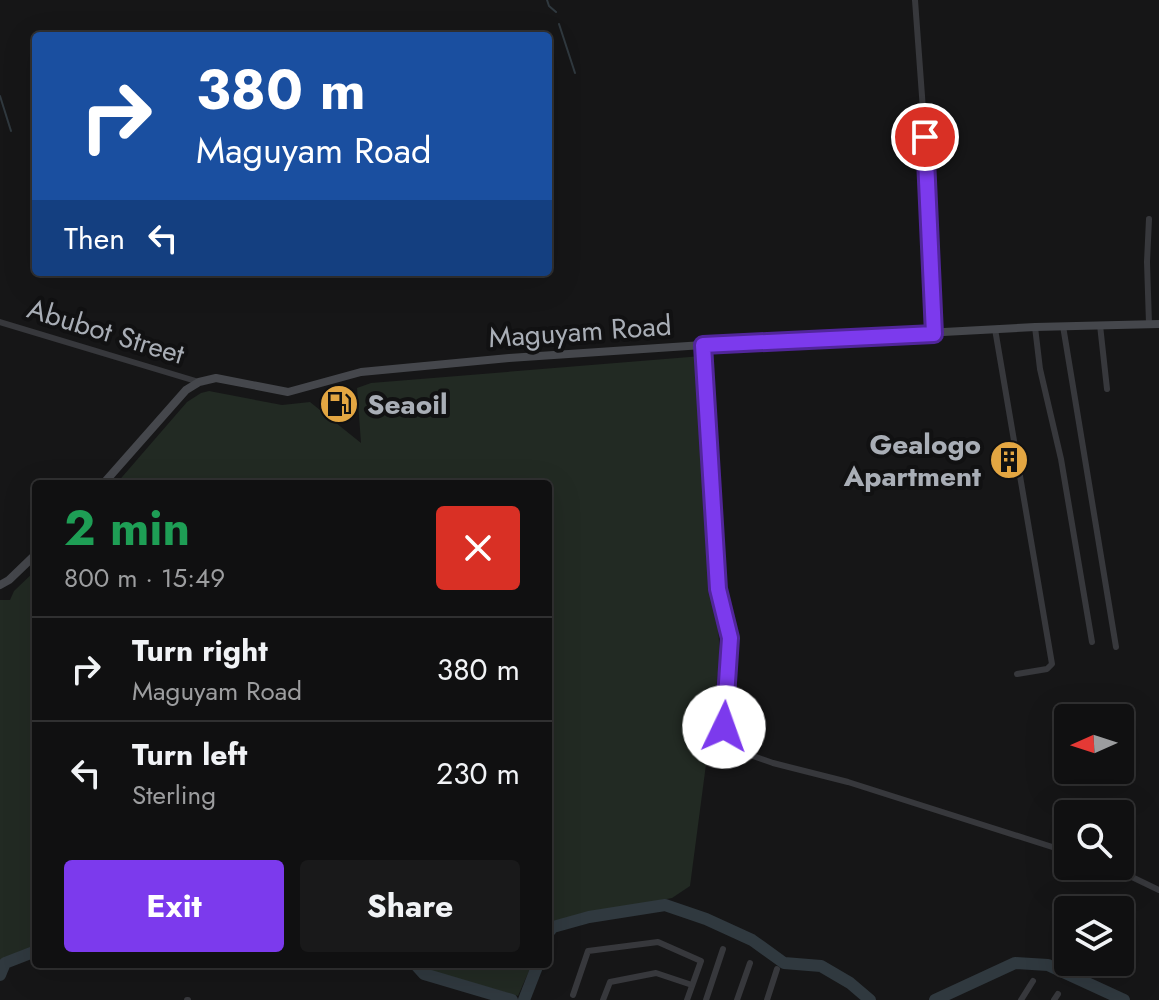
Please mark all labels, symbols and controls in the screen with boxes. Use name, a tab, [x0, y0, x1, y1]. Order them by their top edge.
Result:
text: 380 m	[196, 49, 366, 130]
icon: right	[64, 64, 168, 168]
pin	[891, 103, 959, 171]
icon: arrive	[903, 115, 947, 159]
text: Maguyam Road	[196, 124, 432, 176]
icon: left	[141, 216, 185, 260]
text: Then	[64, 217, 125, 260]
street label: Abubot Street	[22, 288, 190, 375]
street label: Maguyam Road	[487, 305, 673, 358]
fuel station icon: Seaoil	[318, 383, 360, 425]
place label: Seaoil	[367, 384, 447, 425]
place label: Gealogo Apartment	[843, 424, 981, 497]
building icon: Gealogo Apartment	[988, 439, 1030, 481]
text: 2 min	[64, 494, 190, 563]
button: close	[436, 506, 520, 590]
text: 800 m · 15:49	[64, 559, 225, 597]
text: Turn right	[132, 629, 268, 672]
icon: right	[64, 647, 108, 691]
text: 380 m	[437, 648, 520, 691]
text: Maguyam Road	[132, 672, 302, 710]
position arrow	[682, 685, 766, 769]
north arrow	[1054, 704, 1134, 784]
map controls	[1054, 704, 1134, 976]
text: Turn left	[132, 733, 247, 776]
icon: left	[64, 751, 108, 795]
text: 230 m	[436, 752, 520, 795]
text: Sterling	[132, 776, 216, 814]
button: search	[1054, 800, 1134, 880]
button: Exit	[64, 860, 284, 952]
button: Share	[300, 860, 520, 952]
button: layers	[1054, 896, 1134, 976]

